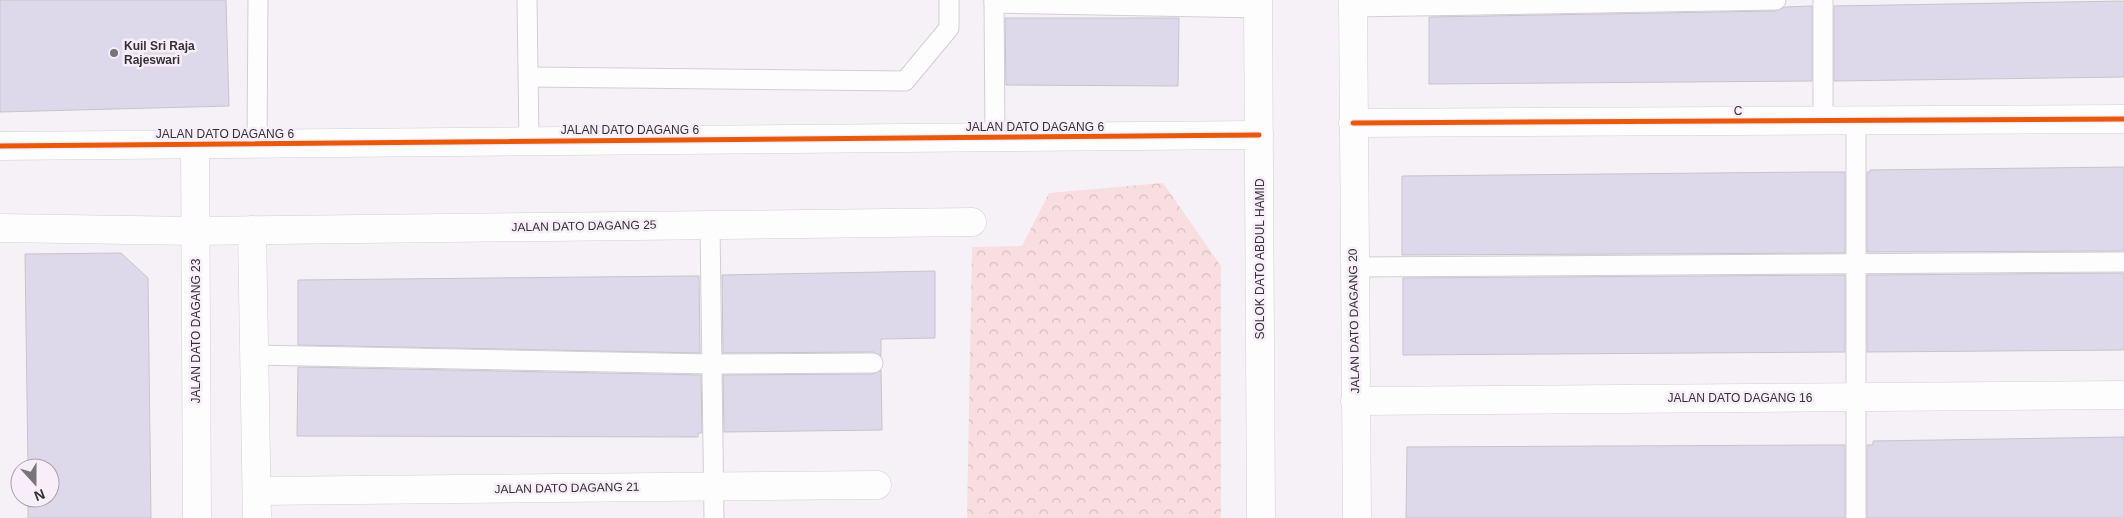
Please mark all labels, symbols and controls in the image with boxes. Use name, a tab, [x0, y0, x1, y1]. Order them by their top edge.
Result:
place label: Kuil Sri Raja Rajeswari	[124, 39, 195, 67]
marker: Kuil Sri Raja Rajeswari	[108, 47, 120, 59]
street label: C	[1734, 104, 1743, 118]
street label: JALAN DATO DAGANG 6	[966, 120, 1104, 134]
street label: JALAN DATO DAGANG 6	[561, 123, 699, 137]
street label: JALAN DATO DAGANG 6	[156, 127, 294, 141]
street label: SOLOK DATO ABDUL HAMID	[1253, 178, 1267, 340]
street label: JALAN DATO DAGANG 25	[511, 218, 657, 234]
street label: JALAN DATO DAGANG 20	[1346, 248, 1362, 394]
street label: JALAN DATO DAGANG 23	[189, 258, 203, 403]
street label: JALAN DATO DAGANG 16	[1668, 391, 1813, 405]
north arrow	[10, 458, 60, 508]
street label: JALAN DATO DAGANG 21	[494, 480, 640, 496]
text: N	[32, 486, 47, 504]

